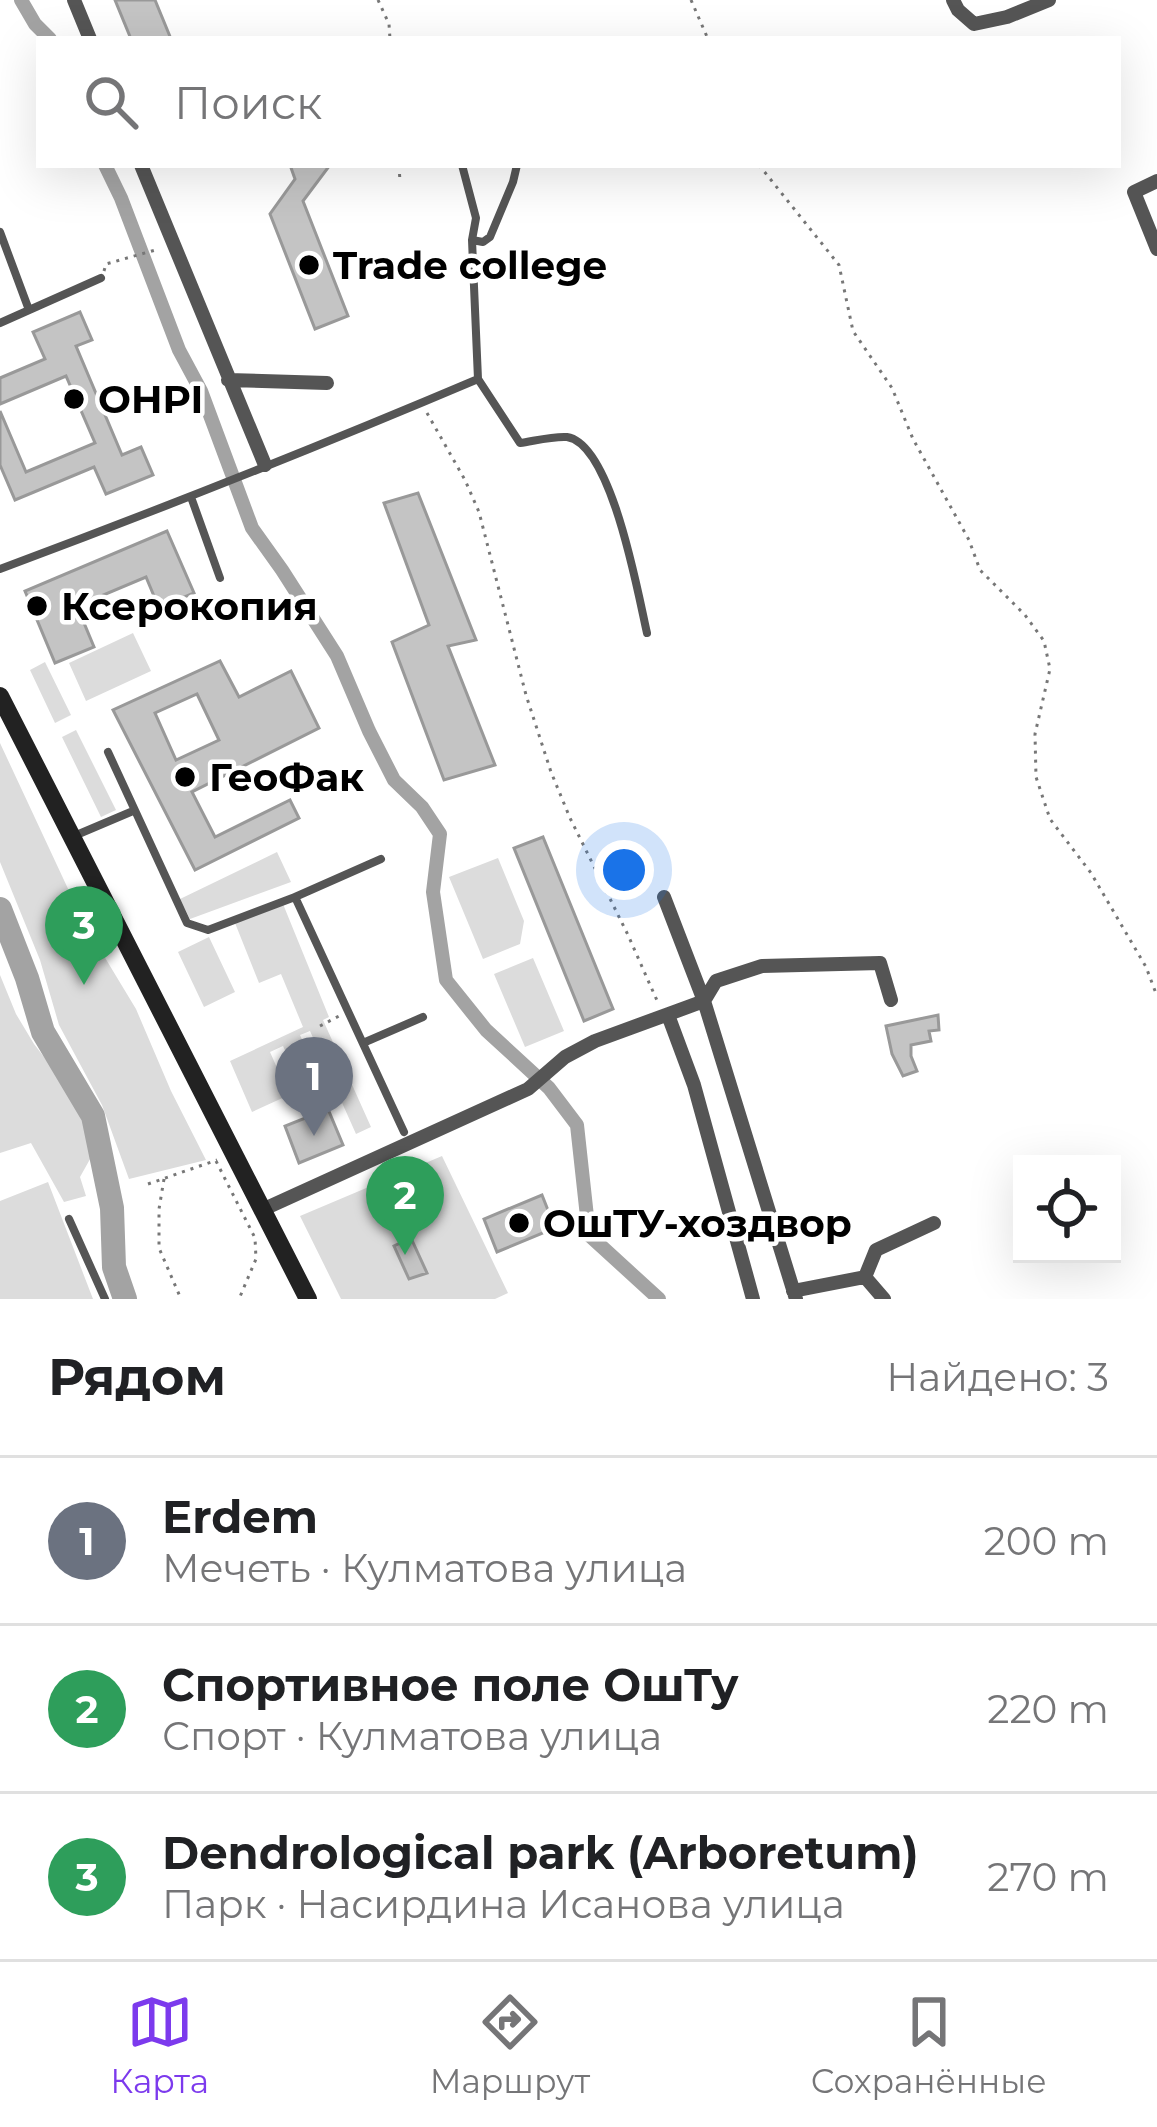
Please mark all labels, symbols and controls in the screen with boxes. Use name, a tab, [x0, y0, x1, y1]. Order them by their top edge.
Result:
search box	[36, 36, 1121, 168]
icon: search	[78, 69, 144, 135]
text: Поиск	[174, 75, 322, 130]
place label: Trade college	[333, 241, 607, 289]
marker: Trade college	[296, 252, 322, 278]
place label: OHPI	[98, 375, 203, 423]
marker: OHPI	[61, 386, 87, 412]
place label: Ксерокопия	[61, 582, 318, 630]
marker: Ксерокопия	[24, 593, 50, 619]
place label: ГеоФак	[209, 753, 364, 801]
marker: ГеоФак	[172, 764, 198, 790]
your location	[594, 840, 654, 900]
pin: 3	[45, 886, 123, 985]
pin: 1	[275, 1037, 353, 1136]
map controls	[1013, 1155, 1121, 1263]
button: locate	[1013, 1155, 1121, 1263]
pin: 2	[366, 1156, 444, 1255]
place label: ОшТУ-хоздвор	[543, 1199, 852, 1247]
marker: ОшТУ-хоздвор	[506, 1210, 532, 1236]
text: Рядом	[48, 1346, 226, 1408]
text: Найдено: 3	[886, 1353, 1109, 1401]
text: Erdem	[162, 1489, 318, 1544]
text: 1	[79, 1517, 95, 1565]
text: 200 m	[984, 1517, 1109, 1565]
text: Мечеть · Кулматова улица	[162, 1544, 687, 1592]
text: Спортивное поле ОшТу	[162, 1657, 739, 1712]
text: 2	[75, 1685, 99, 1733]
text: 220 m	[987, 1685, 1109, 1733]
text: Спорт · Кулматова улица	[162, 1712, 662, 1760]
text: Dendrological park (Arboretum)	[162, 1825, 919, 1880]
text: 3	[75, 1853, 99, 1901]
text: 270 m	[987, 1853, 1109, 1901]
text: Парк · Насирдина Исанова улица	[162, 1880, 845, 1928]
tab: Карта	[110, 1989, 209, 2101]
tab: Маршрут	[430, 1989, 590, 2101]
tab: Сохранённые	[811, 1989, 1047, 2101]

